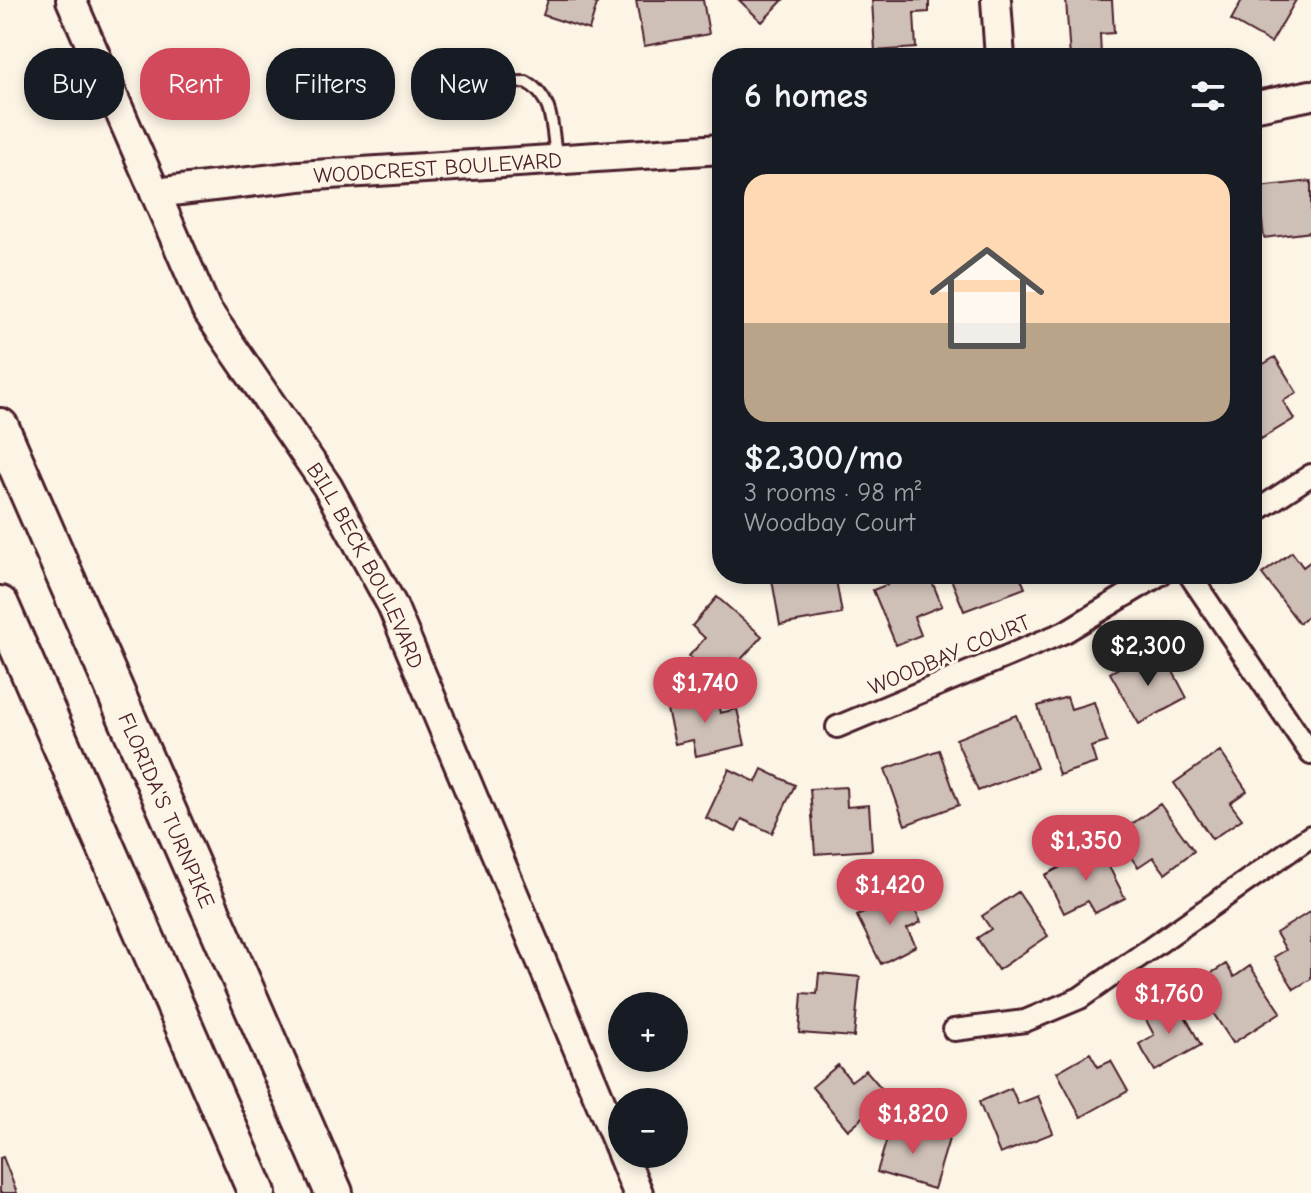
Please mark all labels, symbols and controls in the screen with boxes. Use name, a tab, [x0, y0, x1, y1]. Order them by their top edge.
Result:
chip: Buy	[24, 48, 124, 120]
chip: Rent	[140, 48, 250, 120]
chip: Filters	[266, 48, 395, 120]
chip: New	[411, 48, 516, 120]
icon: filters	[1186, 74, 1230, 118]
text: 6 homes	[744, 76, 868, 116]
street label: WOODCREST BOULEVARD	[313, 147, 563, 189]
icon: home	[915, 226, 1059, 370]
text: $2,300/mo	[744, 438, 903, 478]
street label: BILL BECK BOULEVARD	[301, 458, 429, 672]
text: 3 rooms · 98 m²	[744, 478, 921, 508]
text: Woodbay Court	[744, 508, 915, 538]
street label: WOODBAY COURT	[865, 609, 1035, 701]
pin: $2,300	[1083, 620, 1213, 688]
text: $2,300	[1110, 631, 1186, 661]
pin: $1,740	[640, 657, 770, 725]
text: $1,740	[671, 668, 739, 698]
street label: FLORIDA'S TURNPIKE	[112, 709, 220, 912]
pin: $1,350	[1021, 815, 1151, 883]
text: $1,350	[1050, 826, 1122, 856]
pin: $1,420	[825, 859, 955, 927]
text: $1,420	[855, 870, 925, 900]
pin: $1,760	[1104, 968, 1234, 1036]
text: $1,760	[1134, 979, 1204, 1009]
map controls	[608, 992, 688, 1168]
button: +	[608, 992, 688, 1072]
button: −	[608, 1088, 688, 1168]
pin: $1,820	[848, 1088, 978, 1156]
text: $1,820	[877, 1099, 949, 1129]

